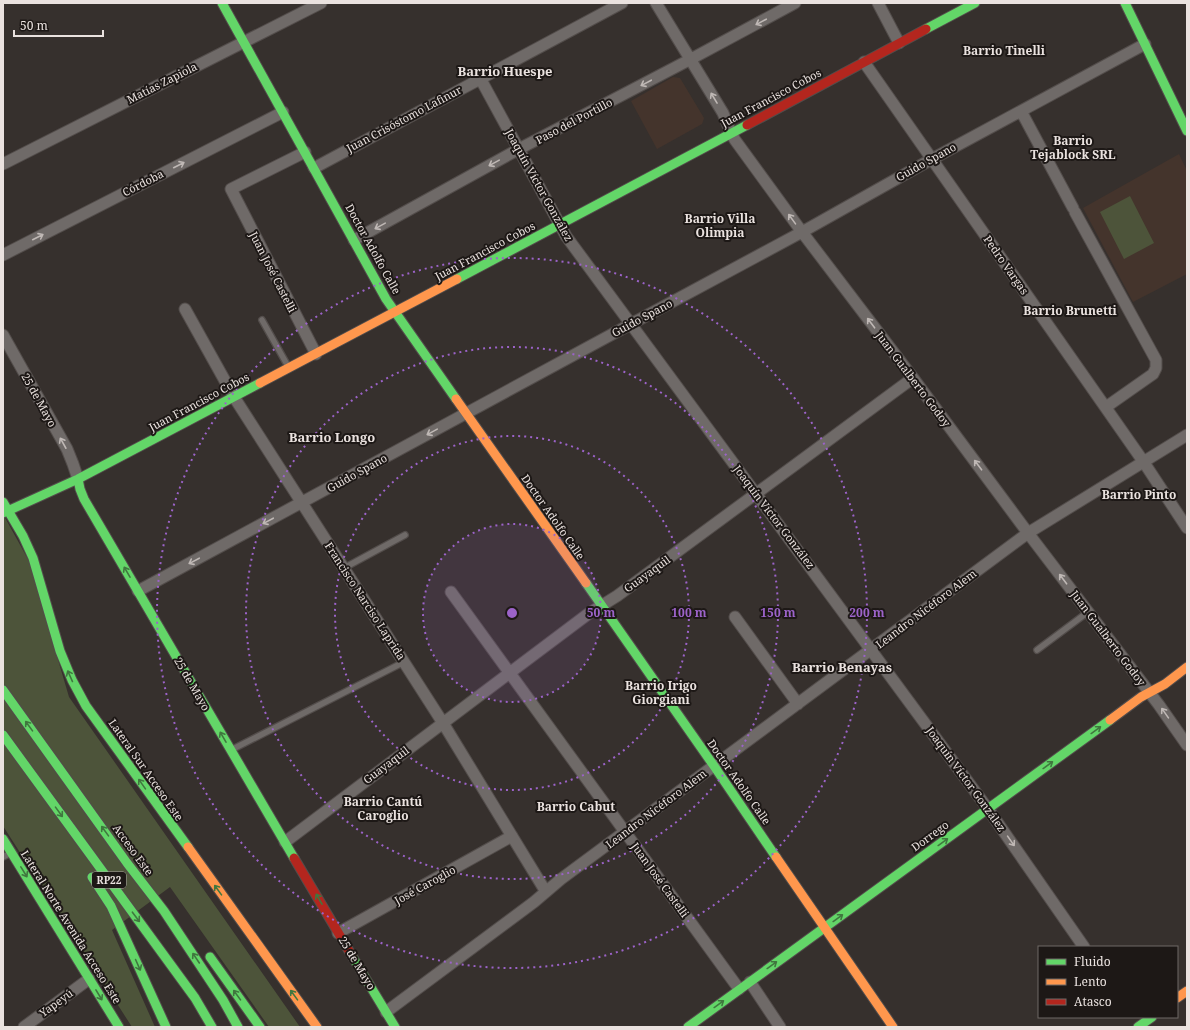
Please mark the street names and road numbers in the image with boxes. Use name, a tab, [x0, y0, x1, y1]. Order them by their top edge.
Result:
street label: Matías Zapiola	[124, 58, 199, 107]
street label: Juan Francisco Cobos	[717, 65, 824, 131]
street label: Juan Crisóstomo Lafinur	[343, 81, 465, 156]
street label: Paso del Portillo	[533, 94, 615, 147]
street label: Joaquín Víctor González	[502, 125, 577, 244]
street label: Guido Spano	[893, 139, 959, 184]
street label: Córdoba	[120, 166, 166, 199]
street label: Doctor Adolfo Calle	[342, 201, 405, 297]
street label: Juan Francisco Cobos	[431, 218, 538, 284]
street label: Juan José Castelli	[246, 228, 301, 315]
street label: Pedro Vargas	[981, 232, 1032, 297]
street label: Guido Spano	[609, 295, 675, 340]
street label: Juan Gualberto Godoy	[872, 327, 955, 430]
street label: Juan Francisco Cobos	[145, 369, 252, 435]
street label: 25 de Mayo	[18, 370, 60, 429]
street label: Guido Spano	[324, 450, 390, 495]
street label: Joaquín Víctor González	[730, 461, 818, 572]
street label: Doctor Adolfo Calle	[518, 471, 589, 562]
street label: Francisco Narciso Laprida	[322, 539, 409, 663]
street label: Guayaquil	[620, 551, 673, 596]
street label: Leandro Nicéforo Alem	[872, 565, 980, 651]
street label: Juan Gualberto Godoy	[1067, 586, 1150, 689]
street label: 25 de Mayo	[171, 654, 214, 713]
street label: Lateral Sur Acceso Este	[105, 716, 187, 824]
street label: Joaquín Víctor González	[923, 722, 1010, 834]
street label: Doctor Adolfo Calle	[704, 736, 775, 827]
street label: Guayaquil	[360, 742, 412, 787]
street label: Leandro Nicéforo Alem	[602, 765, 710, 851]
street label: Dorrego	[908, 817, 951, 854]
street label: Acceso Este	[110, 821, 157, 878]
street label: Juan José Castelli	[628, 838, 693, 921]
street label: Lateral Norte Avenida Acceso Este	[18, 847, 125, 1006]
street label: José Caroglio	[391, 862, 458, 908]
road number: RP22	[92, 872, 126, 888]
street label: 25 de Mayo	[336, 933, 379, 992]
street label: Yapeyú	[35, 985, 76, 1020]

